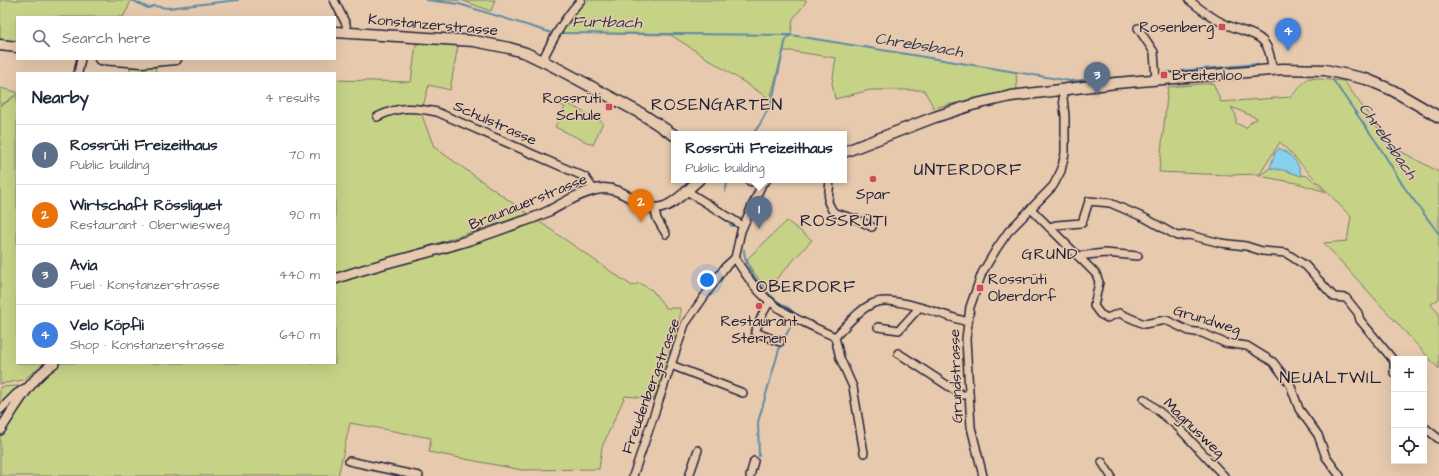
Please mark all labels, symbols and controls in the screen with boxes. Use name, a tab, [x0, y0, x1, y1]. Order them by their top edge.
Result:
street label: Konstanzerstrasse	[367, 9, 499, 41]
water label: Furtbach	[572, 10, 643, 34]
search box	[16, 16, 336, 60]
place label: Rosenberg	[1139, 17, 1214, 39]
pin: 4	[1275, 18, 1301, 51]
marker: Rosenberg	[1217, 22, 1227, 32]
icon: search	[30, 27, 52, 49]
water label: Chrebsbach	[873, 27, 966, 63]
text: Search here	[62, 28, 151, 49]
pin: 3	[1084, 62, 1110, 95]
place label: Breitenloo	[1172, 65, 1243, 86]
marker: Breitenloo	[1159, 70, 1169, 80]
text: Nearby	[32, 86, 89, 110]
place label: Rossrüti Schule	[543, 88, 602, 126]
text: 4 results	[265, 89, 320, 107]
district label: ROSENGARTEN	[651, 93, 783, 117]
street label: Schulstrasse	[450, 95, 540, 151]
water label: Chrebsbach	[1353, 98, 1423, 185]
marker: Rossrüti Schule	[604, 102, 614, 112]
popup	[671, 131, 847, 183]
text: Rossrüti Freizeithaus	[70, 135, 218, 156]
text: Rossrüti Freizeithaus	[685, 138, 833, 159]
text: 1	[44, 146, 46, 164]
text: 70 m	[288, 146, 320, 164]
text: Public building	[70, 156, 149, 174]
district label: UNTERDORF	[914, 158, 1022, 182]
text: Public building	[685, 159, 765, 177]
street label: Braunauerstrasse	[466, 169, 590, 235]
marker: Spar	[868, 174, 878, 184]
place label: Spar	[856, 184, 890, 205]
pin: 2	[628, 189, 654, 222]
text: Wirtschaft Rössliguet	[70, 195, 222, 216]
pin: 1	[746, 196, 772, 229]
text: 2	[41, 206, 49, 224]
text: 90 m	[289, 206, 320, 224]
district label: ROSSRÜTI	[800, 209, 888, 233]
text: Restaurant · Oberwiesweg	[70, 216, 230, 234]
district label: GRUND	[1022, 243, 1078, 265]
text: Avia	[70, 255, 97, 276]
text: 3	[42, 266, 48, 284]
text: 440 m	[279, 266, 320, 284]
place label: Rossrüti Oberdorf	[988, 269, 1056, 307]
your location	[697, 270, 717, 290]
district label: OBERDORF	[756, 275, 856, 299]
text: Fuel · Konstanzerstrasse	[70, 276, 220, 294]
marker: Rossrüti Oberdorf	[975, 283, 985, 293]
street label: Grundweg	[1170, 300, 1244, 341]
marker: Restaurant Sternen	[754, 301, 764, 311]
place label: Restaurant Sternen	[720, 311, 798, 349]
text: Velo Köpfli	[70, 315, 144, 336]
street label: Freudenbergstrasse	[617, 315, 686, 457]
text: 4	[41, 326, 49, 344]
text: 640 m	[279, 326, 320, 344]
street label: Grundstrasse	[944, 329, 968, 423]
text: Shop · Konstanzerstrasse	[70, 336, 224, 354]
map controls	[1391, 356, 1427, 464]
button: +	[1391, 356, 1427, 392]
district label: NEUALTWIL	[1280, 366, 1382, 390]
button: −	[1391, 392, 1427, 428]
street label: Magnusweg	[1158, 393, 1230, 464]
button: locate	[1391, 428, 1427, 464]

